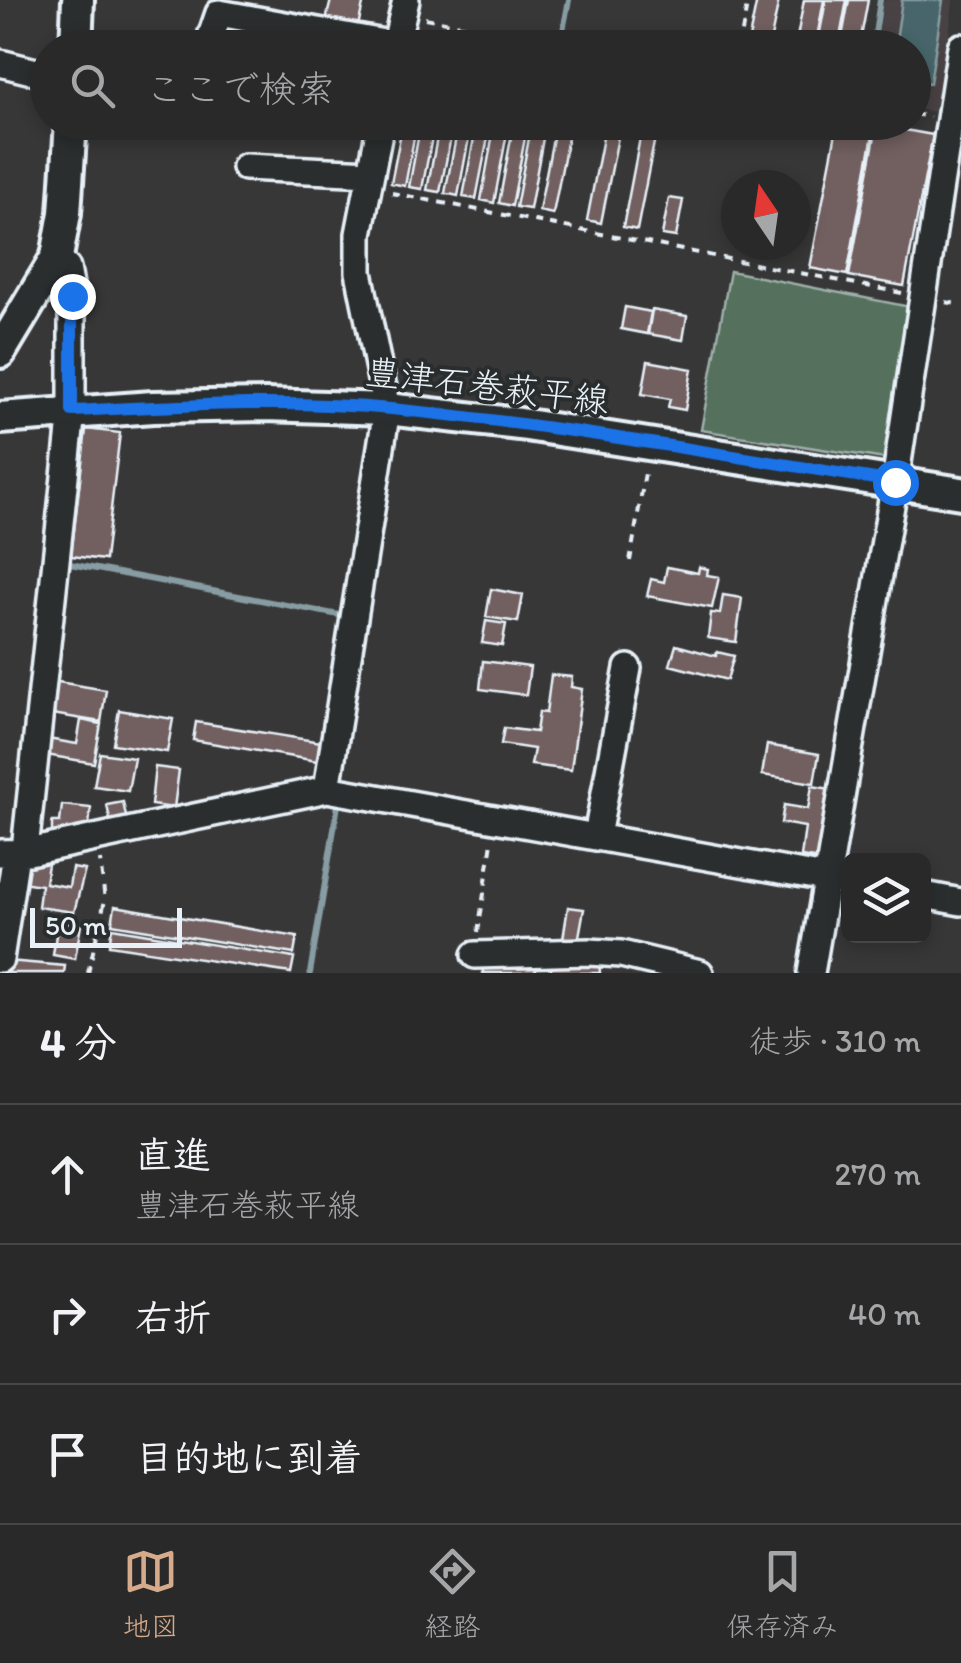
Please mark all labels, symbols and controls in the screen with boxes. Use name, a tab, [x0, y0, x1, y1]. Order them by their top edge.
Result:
search box	[30, 30, 931, 140]
icon: search	[65, 58, 120, 113]
text: ここで検索	[145, 66, 335, 112]
north arrow	[721, 170, 811, 260]
route end	[50, 274, 96, 320]
street label: 豊津石巻萩平線	[363, 350, 611, 422]
route start	[873, 460, 919, 506]
map controls	[841, 853, 931, 943]
button: layers	[841, 853, 931, 943]
scale bar	[30, 903, 182, 948]
text: 50 m	[45, 908, 107, 942]
text: 4 分	[40, 1017, 117, 1068]
text: 徒歩 · 310 m	[749, 1022, 921, 1060]
text: 直進	[135, 1132, 211, 1178]
icon: ahead	[40, 1147, 95, 1202]
text: 270 m	[834, 1155, 921, 1193]
text: 豊津石巻萩平線	[135, 1186, 359, 1224]
icon: right	[40, 1287, 95, 1342]
text: 右折	[135, 1295, 211, 1341]
text: 40 m	[848, 1295, 921, 1333]
icon: arrive	[40, 1427, 95, 1482]
text: 目的地に到着	[135, 1435, 363, 1481]
tab: 地図	[123, 1544, 179, 1644]
tab: 経路	[424, 1544, 480, 1644]
tab: 保存済み	[726, 1544, 838, 1644]

